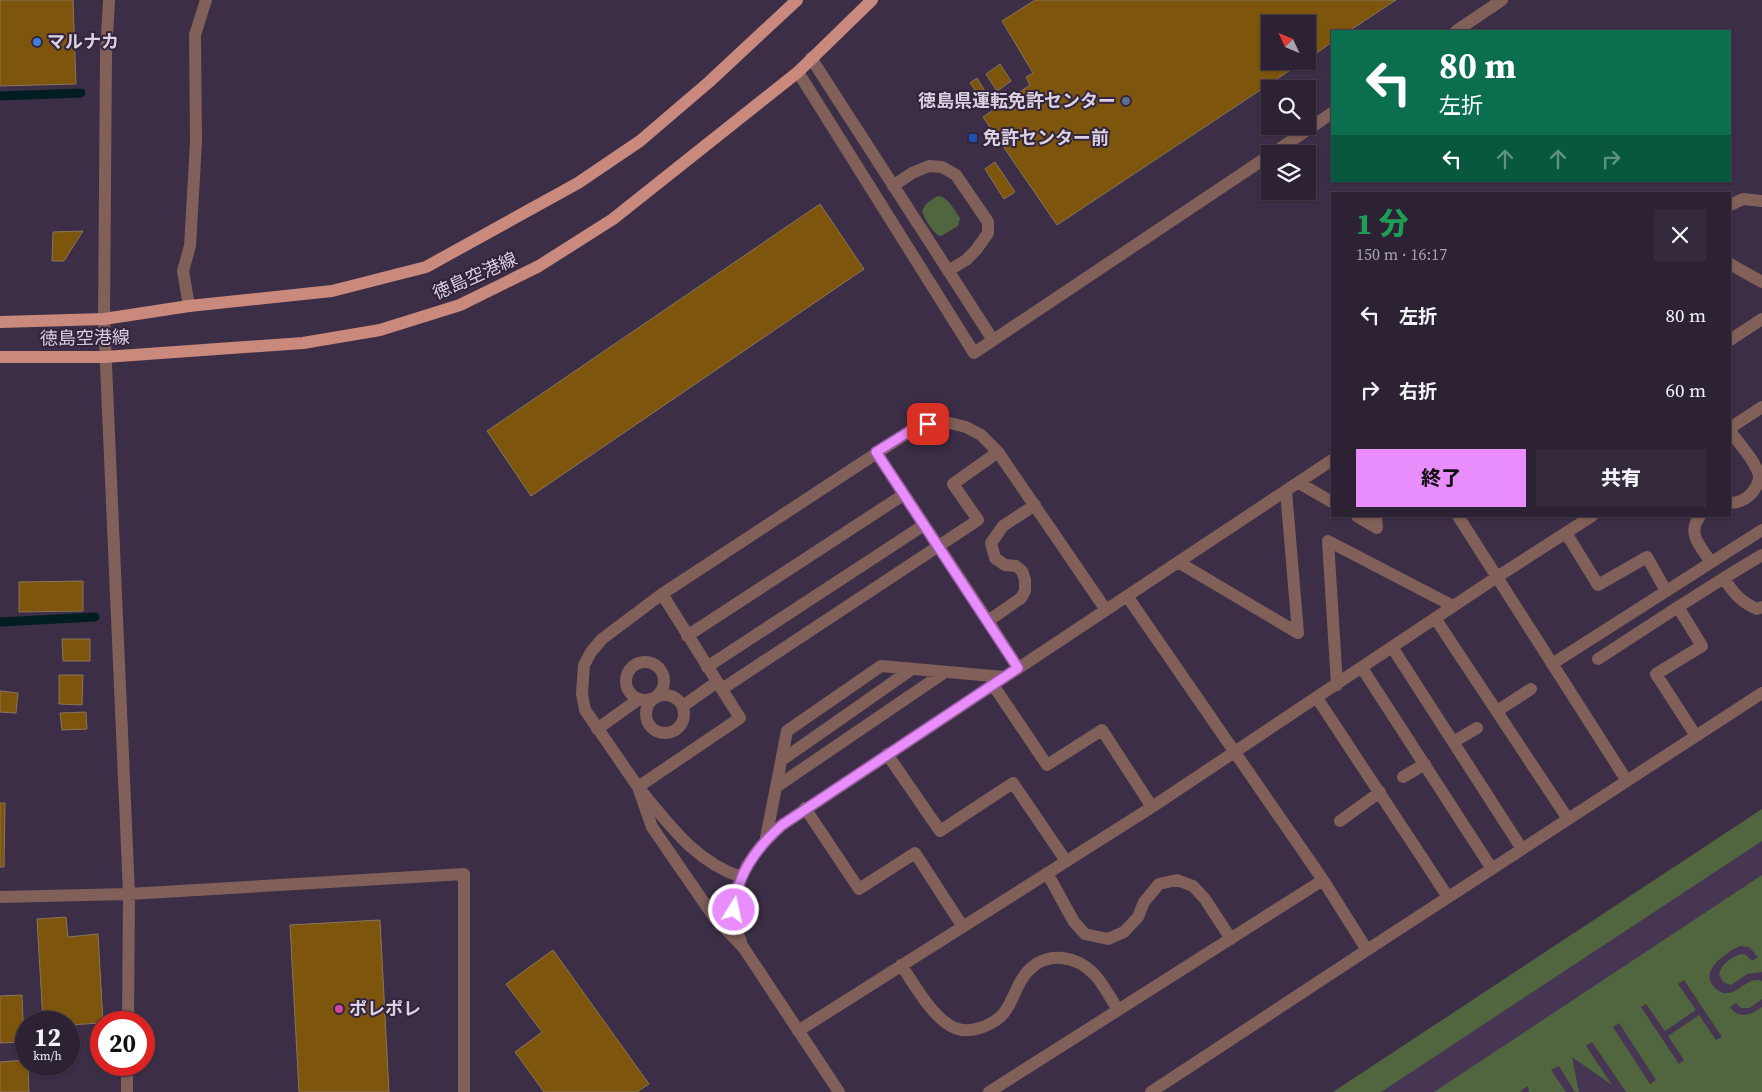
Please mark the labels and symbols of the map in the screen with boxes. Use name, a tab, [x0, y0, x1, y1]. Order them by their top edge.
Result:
north arrow	[1261, 15, 1316, 70]
place label: マルナカ	[47, 29, 119, 54]
marker: マルナカ	[31, 36, 43, 48]
place label: 徳島県運転免許センター	[918, 88, 1116, 113]
marker: 徳島県運転免許センター	[1120, 95, 1132, 107]
place label: 免許センター前	[983, 125, 1109, 150]
marker: 免許センター前	[967, 132, 979, 144]
street label: 徳島空港線	[429, 246, 521, 305]
street label: 徳島空港線	[40, 324, 130, 351]
pin	[907, 403, 949, 445]
position arrow	[707, 883, 759, 935]
place label: ポレポレ	[349, 996, 421, 1021]
marker: ポレポレ	[333, 1003, 345, 1015]
speed limit sign: 20	[90, 1011, 155, 1076]

